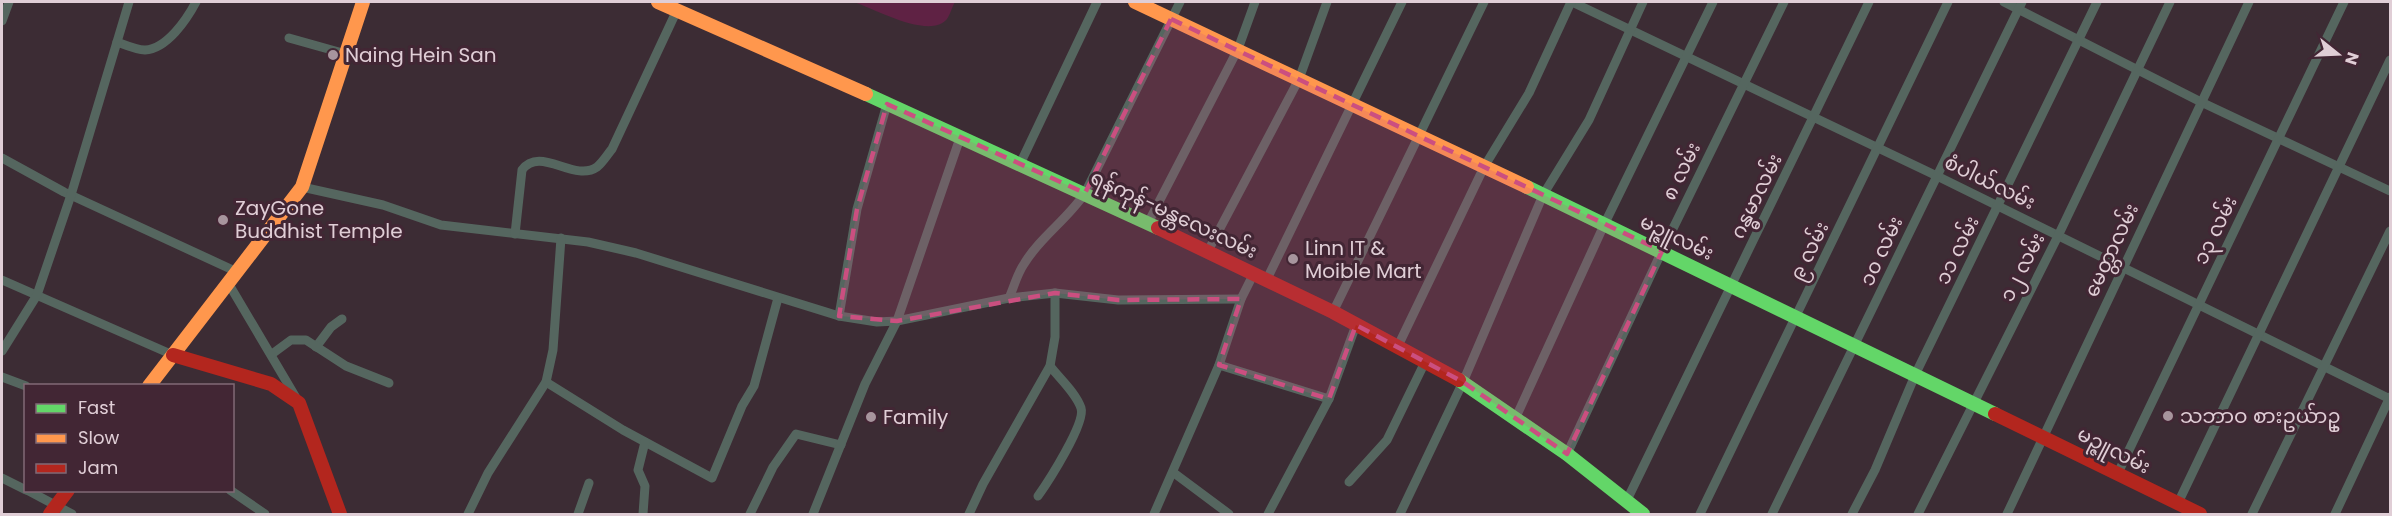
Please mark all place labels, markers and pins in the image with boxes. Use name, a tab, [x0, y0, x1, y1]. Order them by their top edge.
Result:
place label: Naing Hein San	[345, 41, 497, 69]
marker: Naing Hein San	[326, 48, 340, 62]
place label: ZayGone Buddhist Temple	[235, 194, 403, 245]
marker: ZayGone Buddhist Temple	[216, 213, 230, 227]
place label: Linn IT & Moible Mart	[1305, 234, 1422, 285]
marker: Linn IT & Moible Mart	[1286, 252, 1300, 266]
place label: သဘာဝ စားဥယ်ာဥ္	[2180, 402, 2341, 432]
place label: Family	[883, 403, 948, 431]
marker: သဘာဝ စားဥယ်ာဥ္	[2161, 409, 2175, 423]
marker: Family	[864, 410, 878, 424]

